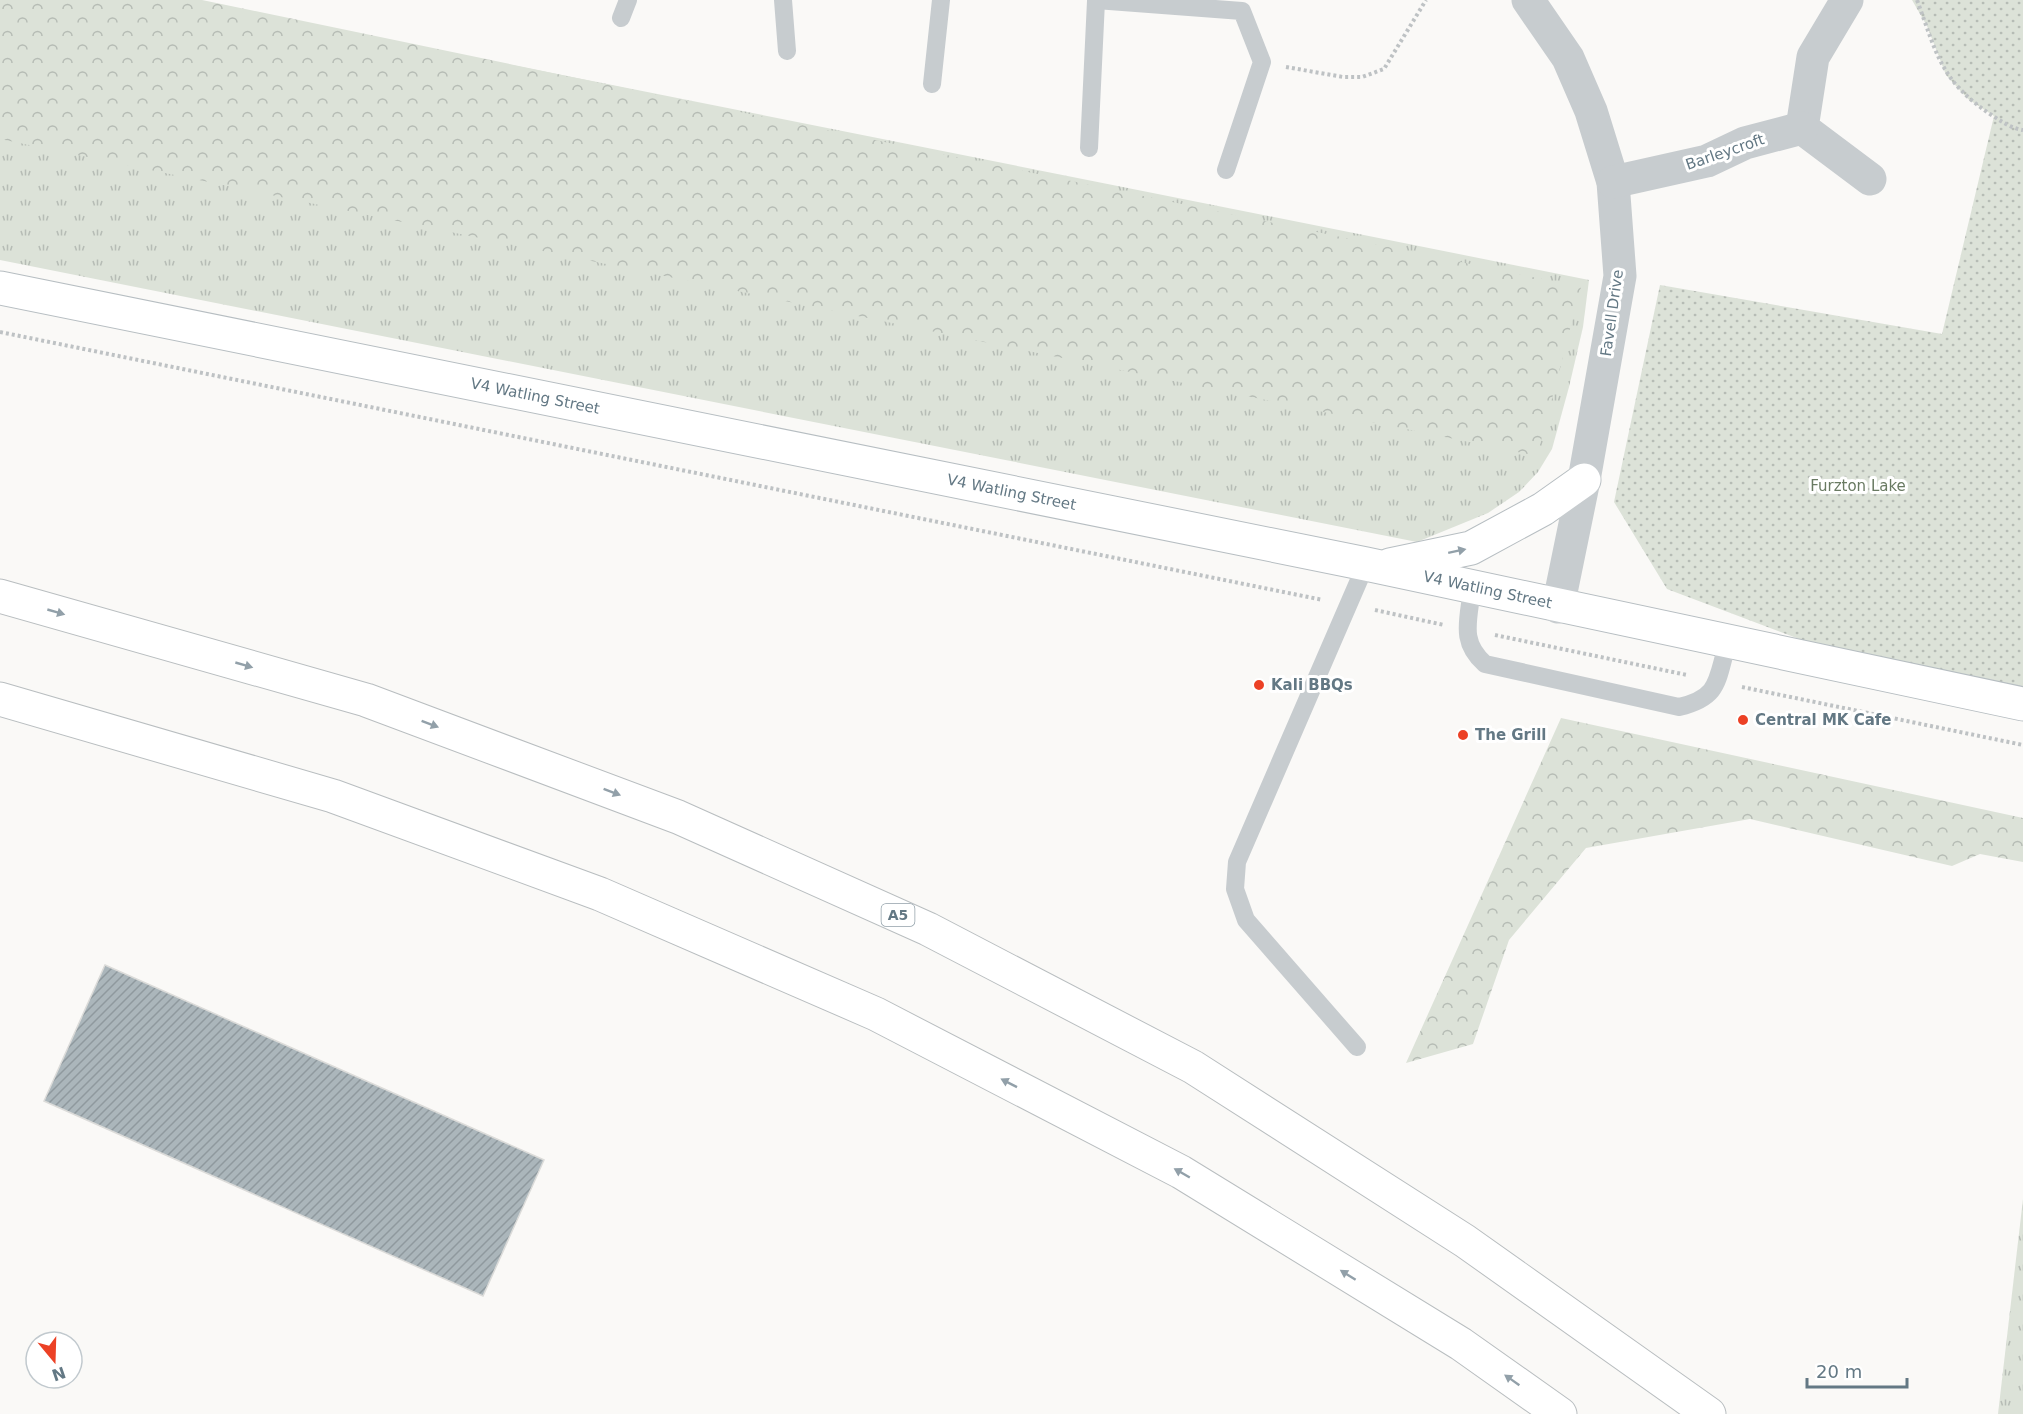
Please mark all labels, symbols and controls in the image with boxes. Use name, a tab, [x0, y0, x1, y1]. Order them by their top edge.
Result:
street label: Barleycroft	[1683, 130, 1767, 174]
street label: Favell Drive	[1597, 268, 1627, 358]
street label: V4 Watling Street	[469, 374, 601, 418]
street label: V4 Watling Street	[945, 471, 1078, 514]
park label: Furzton Lake	[1810, 477, 1906, 495]
one-way arrow	[1448, 545, 1467, 555]
street label: V4 Watling Street	[1422, 567, 1554, 612]
one-way arrow	[47, 608, 65, 617]
one-way arrow	[235, 661, 253, 670]
place label: Kali BBQs	[1271, 676, 1353, 694]
marker: Kali BBQs	[1252, 678, 1266, 692]
place label: Central MK Cafe	[1755, 711, 1892, 729]
marker: Central MK Cafe	[1736, 713, 1750, 727]
one-way arrow	[421, 719, 439, 729]
place label: The Grill	[1475, 726, 1546, 744]
marker: The Grill	[1456, 728, 1470, 742]
one-way arrow	[603, 788, 621, 798]
road number: A5	[882, 904, 914, 926]
one-way arrow	[1000, 1078, 1017, 1088]
one-way arrow	[1173, 1168, 1190, 1178]
one-way arrow	[1340, 1269, 1356, 1280]
north arrow	[24, 1330, 84, 1390]
scale bar	[1807, 1351, 1908, 1389]
text: 20 m	[1816, 1361, 1862, 1382]
text: N	[49, 1363, 68, 1385]
one-way arrow	[1504, 1375, 1520, 1386]

